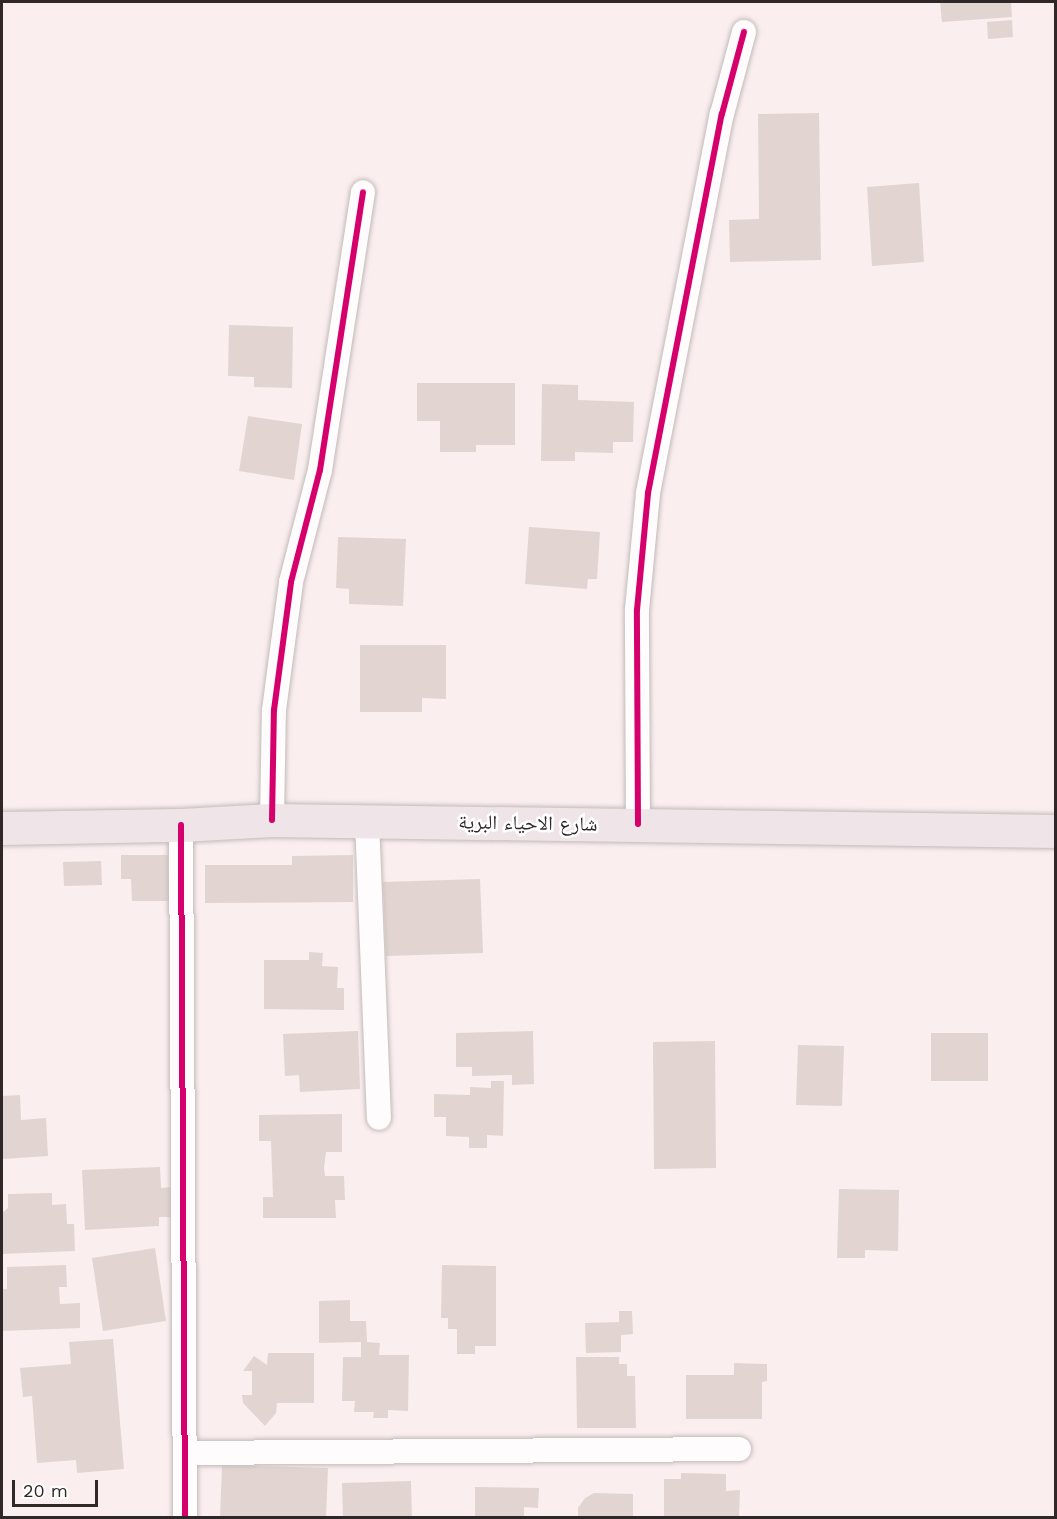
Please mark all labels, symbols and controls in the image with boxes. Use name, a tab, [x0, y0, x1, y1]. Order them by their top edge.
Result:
street label: شارع الاحياء البرية	[458, 810, 598, 836]
scale bar	[15, 1468, 100, 1506]
text: 20 m	[23, 1480, 68, 1501]

